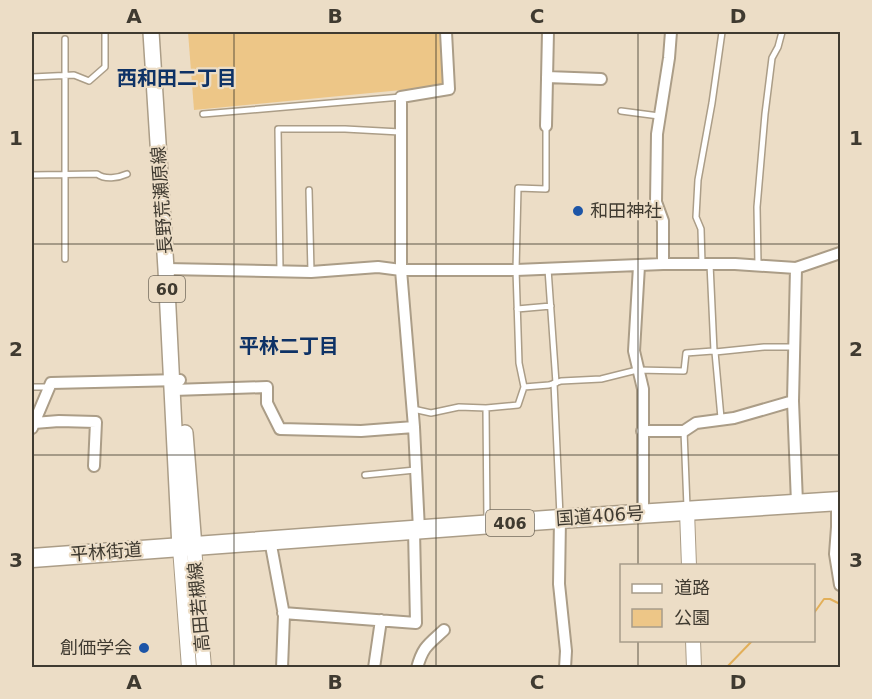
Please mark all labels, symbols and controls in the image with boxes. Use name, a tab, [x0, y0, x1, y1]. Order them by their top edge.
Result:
text: A	[126, 4, 142, 28]
text: B	[327, 4, 343, 28]
text: C	[530, 4, 544, 28]
text: D	[730, 4, 746, 28]
district label: 西和田二丁目	[117, 66, 237, 90]
text: 1	[9, 126, 23, 150]
text: 1	[849, 126, 863, 150]
street label: 長野荒瀬原線	[147, 145, 176, 255]
place label: 和田神社	[590, 200, 662, 221]
marker: 和田神社	[571, 204, 585, 218]
road number: 60	[149, 276, 185, 302]
district label: 平林二丁目	[239, 334, 339, 358]
text: 2	[9, 337, 23, 361]
text: 2	[849, 337, 863, 361]
street label: 国道406号	[555, 502, 645, 529]
road number: 406	[486, 510, 534, 536]
street label: 平林街道	[69, 539, 143, 564]
text: 3	[9, 548, 23, 572]
text: 3	[849, 548, 863, 572]
street label: 高田若槻線	[184, 561, 213, 653]
legend	[620, 564, 815, 642]
text: 道路	[674, 577, 710, 598]
text: 公園	[674, 607, 710, 628]
place label: 創価学会	[60, 637, 132, 658]
marker: 創価学会	[137, 641, 151, 655]
text: A	[126, 670, 142, 694]
text: B	[327, 670, 343, 694]
text: C	[530, 670, 544, 694]
text: D	[730, 670, 746, 694]

